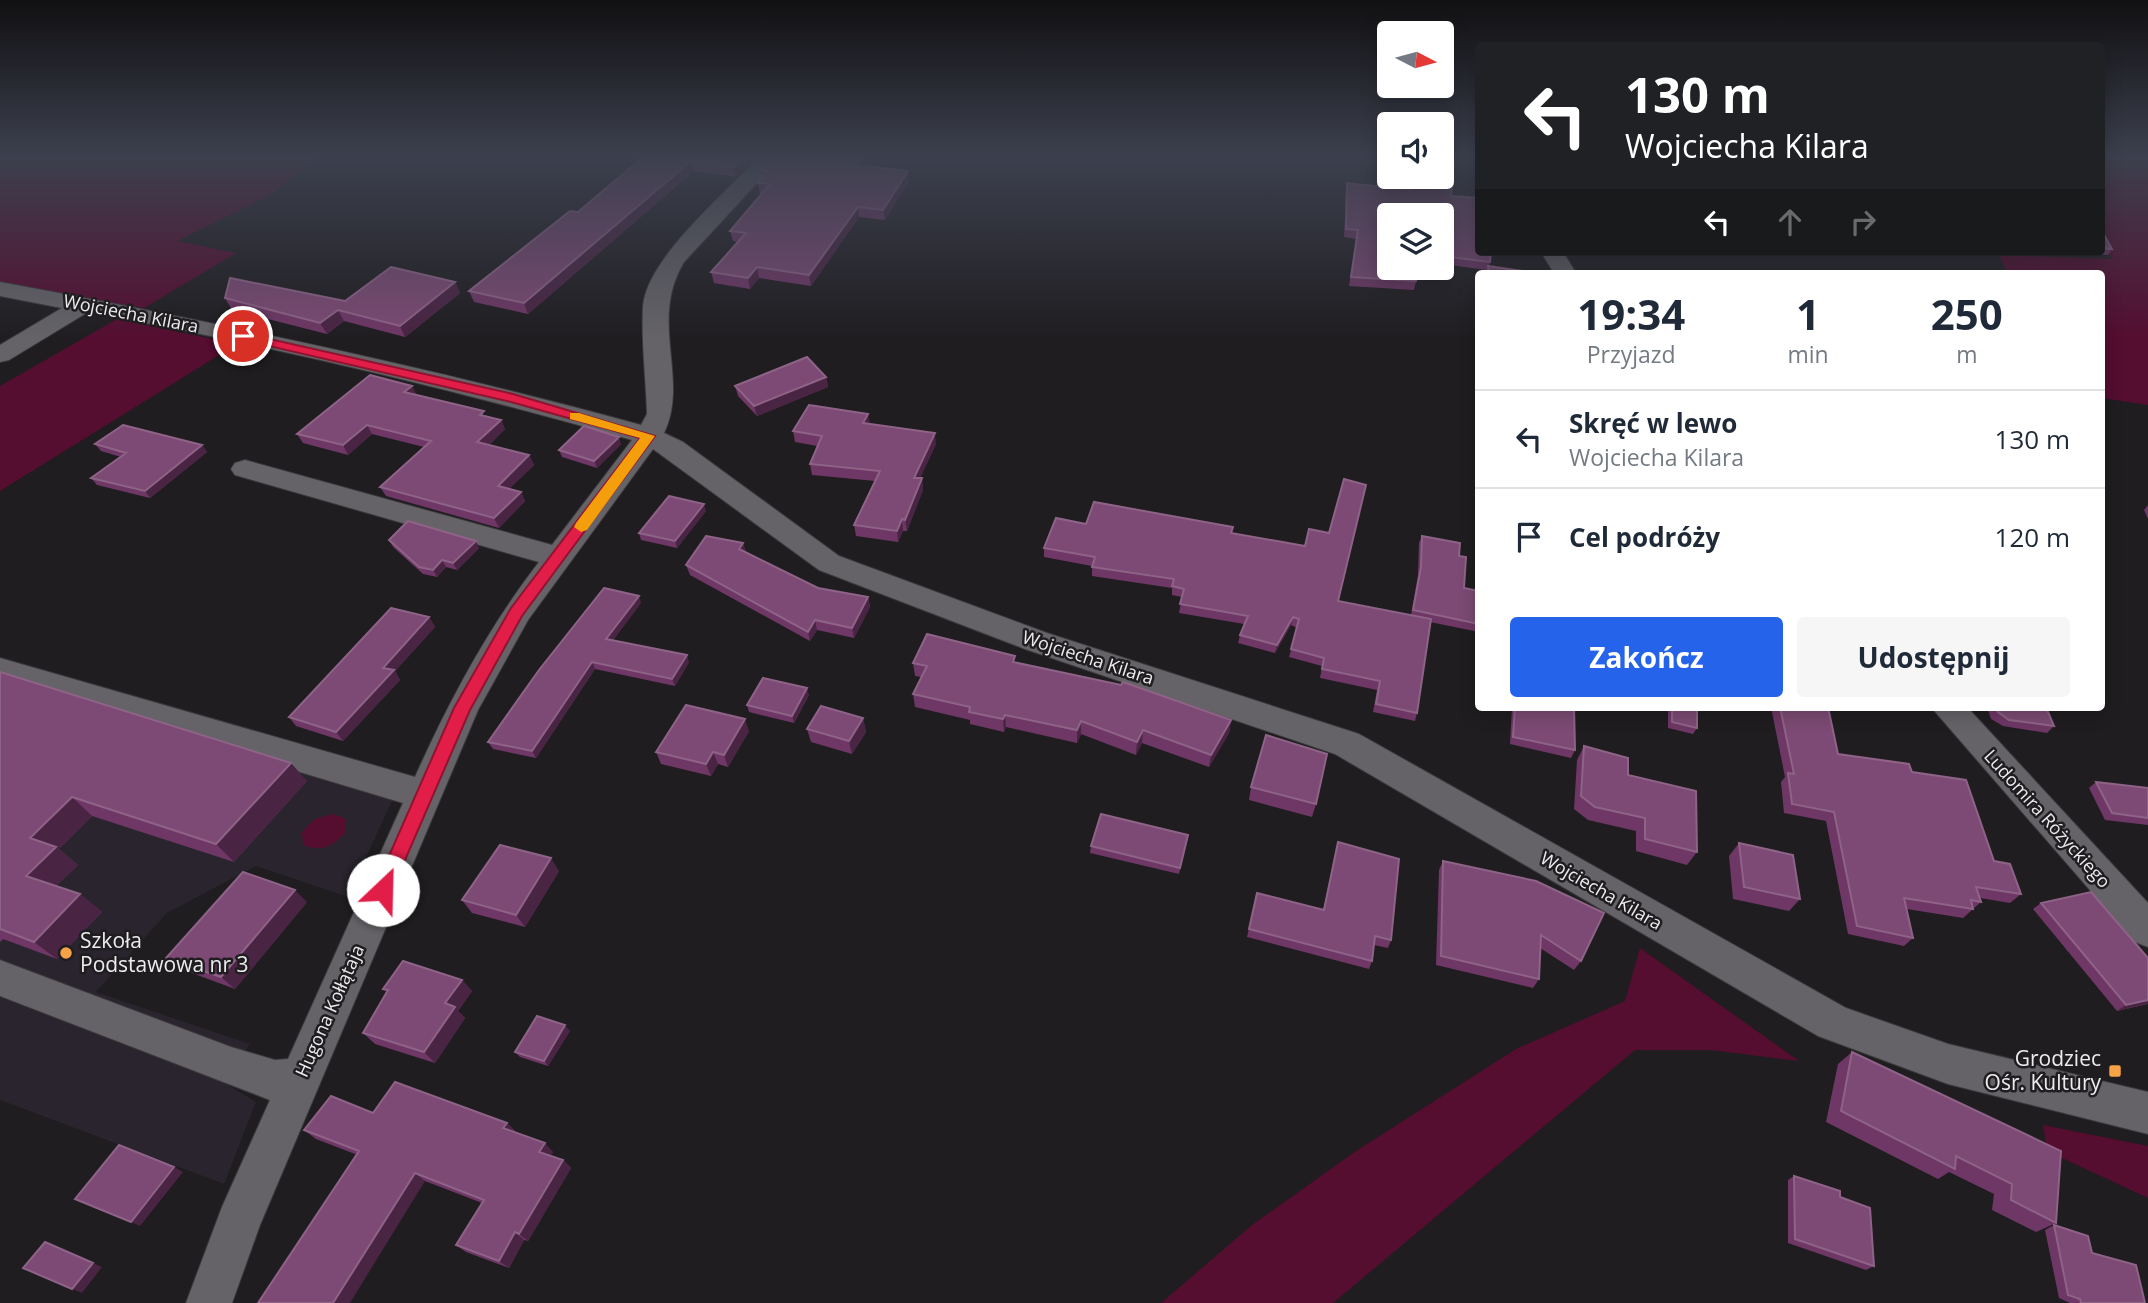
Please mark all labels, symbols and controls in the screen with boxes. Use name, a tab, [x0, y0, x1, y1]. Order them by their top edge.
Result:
north arrow	[1377, 21, 1454, 98]
map controls	[1377, 21, 1454, 280]
text: 130 m	[1625, 61, 1770, 127]
icon: left	[1510, 70, 1601, 161]
button: sound	[1377, 112, 1454, 189]
text: Wojciecha Kilara	[1625, 124, 1869, 167]
button: layers	[1377, 203, 1454, 280]
icon: left	[1698, 203, 1736, 241]
icon: ahead	[1771, 203, 1809, 241]
icon: right	[1844, 203, 1882, 241]
text: 19:34	[1577, 285, 1685, 342]
text: 1	[1796, 285, 1820, 342]
text: 250	[1931, 285, 2003, 342]
street label: Wojciecha Kilara	[62, 288, 201, 338]
pin	[213, 306, 273, 366]
icon: arrive	[224, 317, 262, 355]
text: Przyjazd	[1587, 338, 1676, 370]
text: min	[1787, 338, 1829, 370]
text: m	[1956, 338, 1977, 370]
text: Skręć w lewo	[1569, 405, 1737, 441]
icon: left	[1510, 420, 1548, 458]
text: 130 m	[1995, 421, 2070, 457]
text: Wojciecha Kilara	[1569, 441, 1744, 473]
icon: arrive	[1510, 518, 1548, 556]
text: Cel podróży	[1569, 519, 1720, 555]
text: 120 m	[1995, 519, 2070, 555]
button: Zakończ	[1510, 617, 1783, 697]
button: Udostępnij	[1797, 617, 2070, 697]
street label: Wojciecha Kilara	[1019, 624, 1157, 690]
street label: Ludomira Różyckiego	[1979, 744, 2116, 893]
street label: Wojciecha Kilara	[1536, 845, 1667, 935]
position arrow	[346, 853, 420, 927]
place label: Szkoła Podstawowa nr 3	[80, 926, 249, 978]
street label: Hugona Kołłątaja	[289, 941, 369, 1081]
marker: Szkoła Podstawowa nr 3	[58, 945, 74, 961]
place label: Grodziec Ośr. Kultury	[1985, 1044, 2101, 1096]
marker: Grodziec Ośr. Kultury	[2107, 1063, 2123, 1079]

